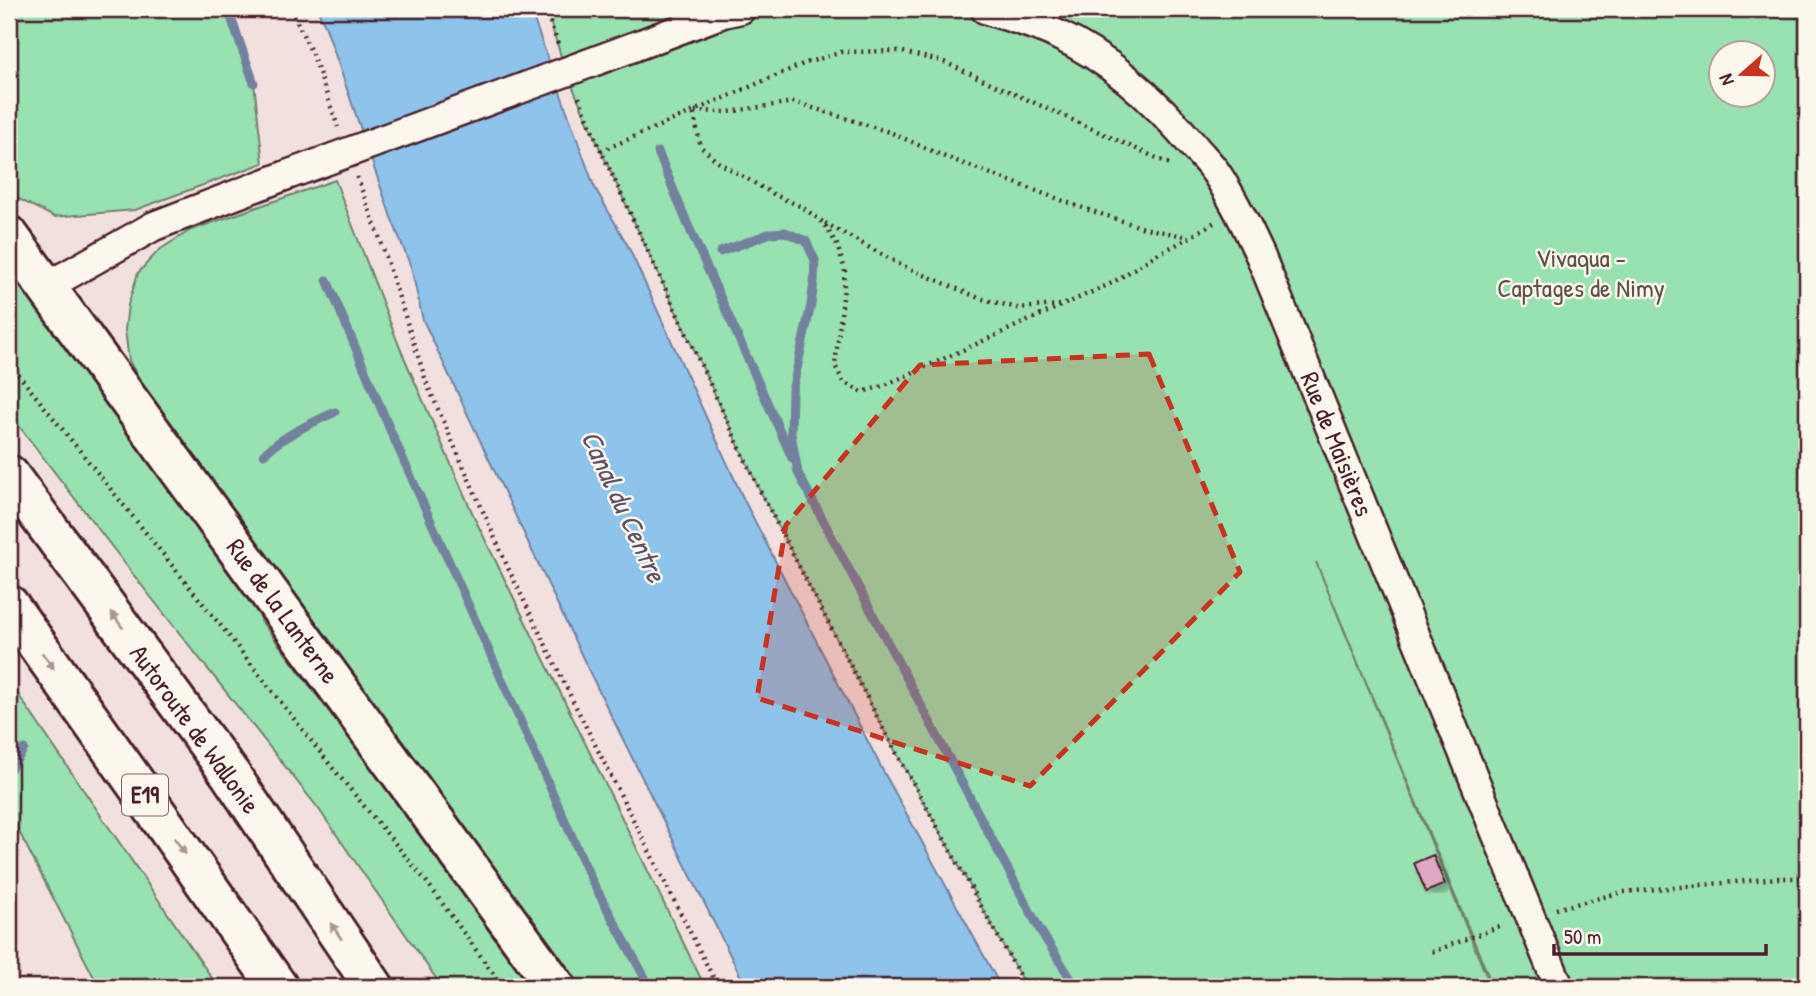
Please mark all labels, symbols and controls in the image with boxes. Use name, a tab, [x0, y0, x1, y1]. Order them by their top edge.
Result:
north arrow	[1708, 38, 1778, 108]
text: N	[1712, 71, 1740, 89]
park label: Vivaqua - Captages de Nimy	[1497, 240, 1665, 305]
street label: Rue de Maisières	[1293, 366, 1382, 521]
water label: Canal du Centre	[572, 424, 676, 590]
street label: Rue de la Lanterne	[219, 531, 348, 690]
one-way arrow	[110, 611, 124, 629]
street label: Autoroute de Wallonie	[122, 637, 269, 820]
one-way arrow	[41, 652, 55, 670]
road number: E19	[122, 774, 168, 816]
one-way arrow	[173, 837, 187, 855]
scale bar	[1554, 912, 1765, 956]
one-way arrow	[329, 922, 343, 940]
text: 50 m	[1564, 922, 1601, 951]

